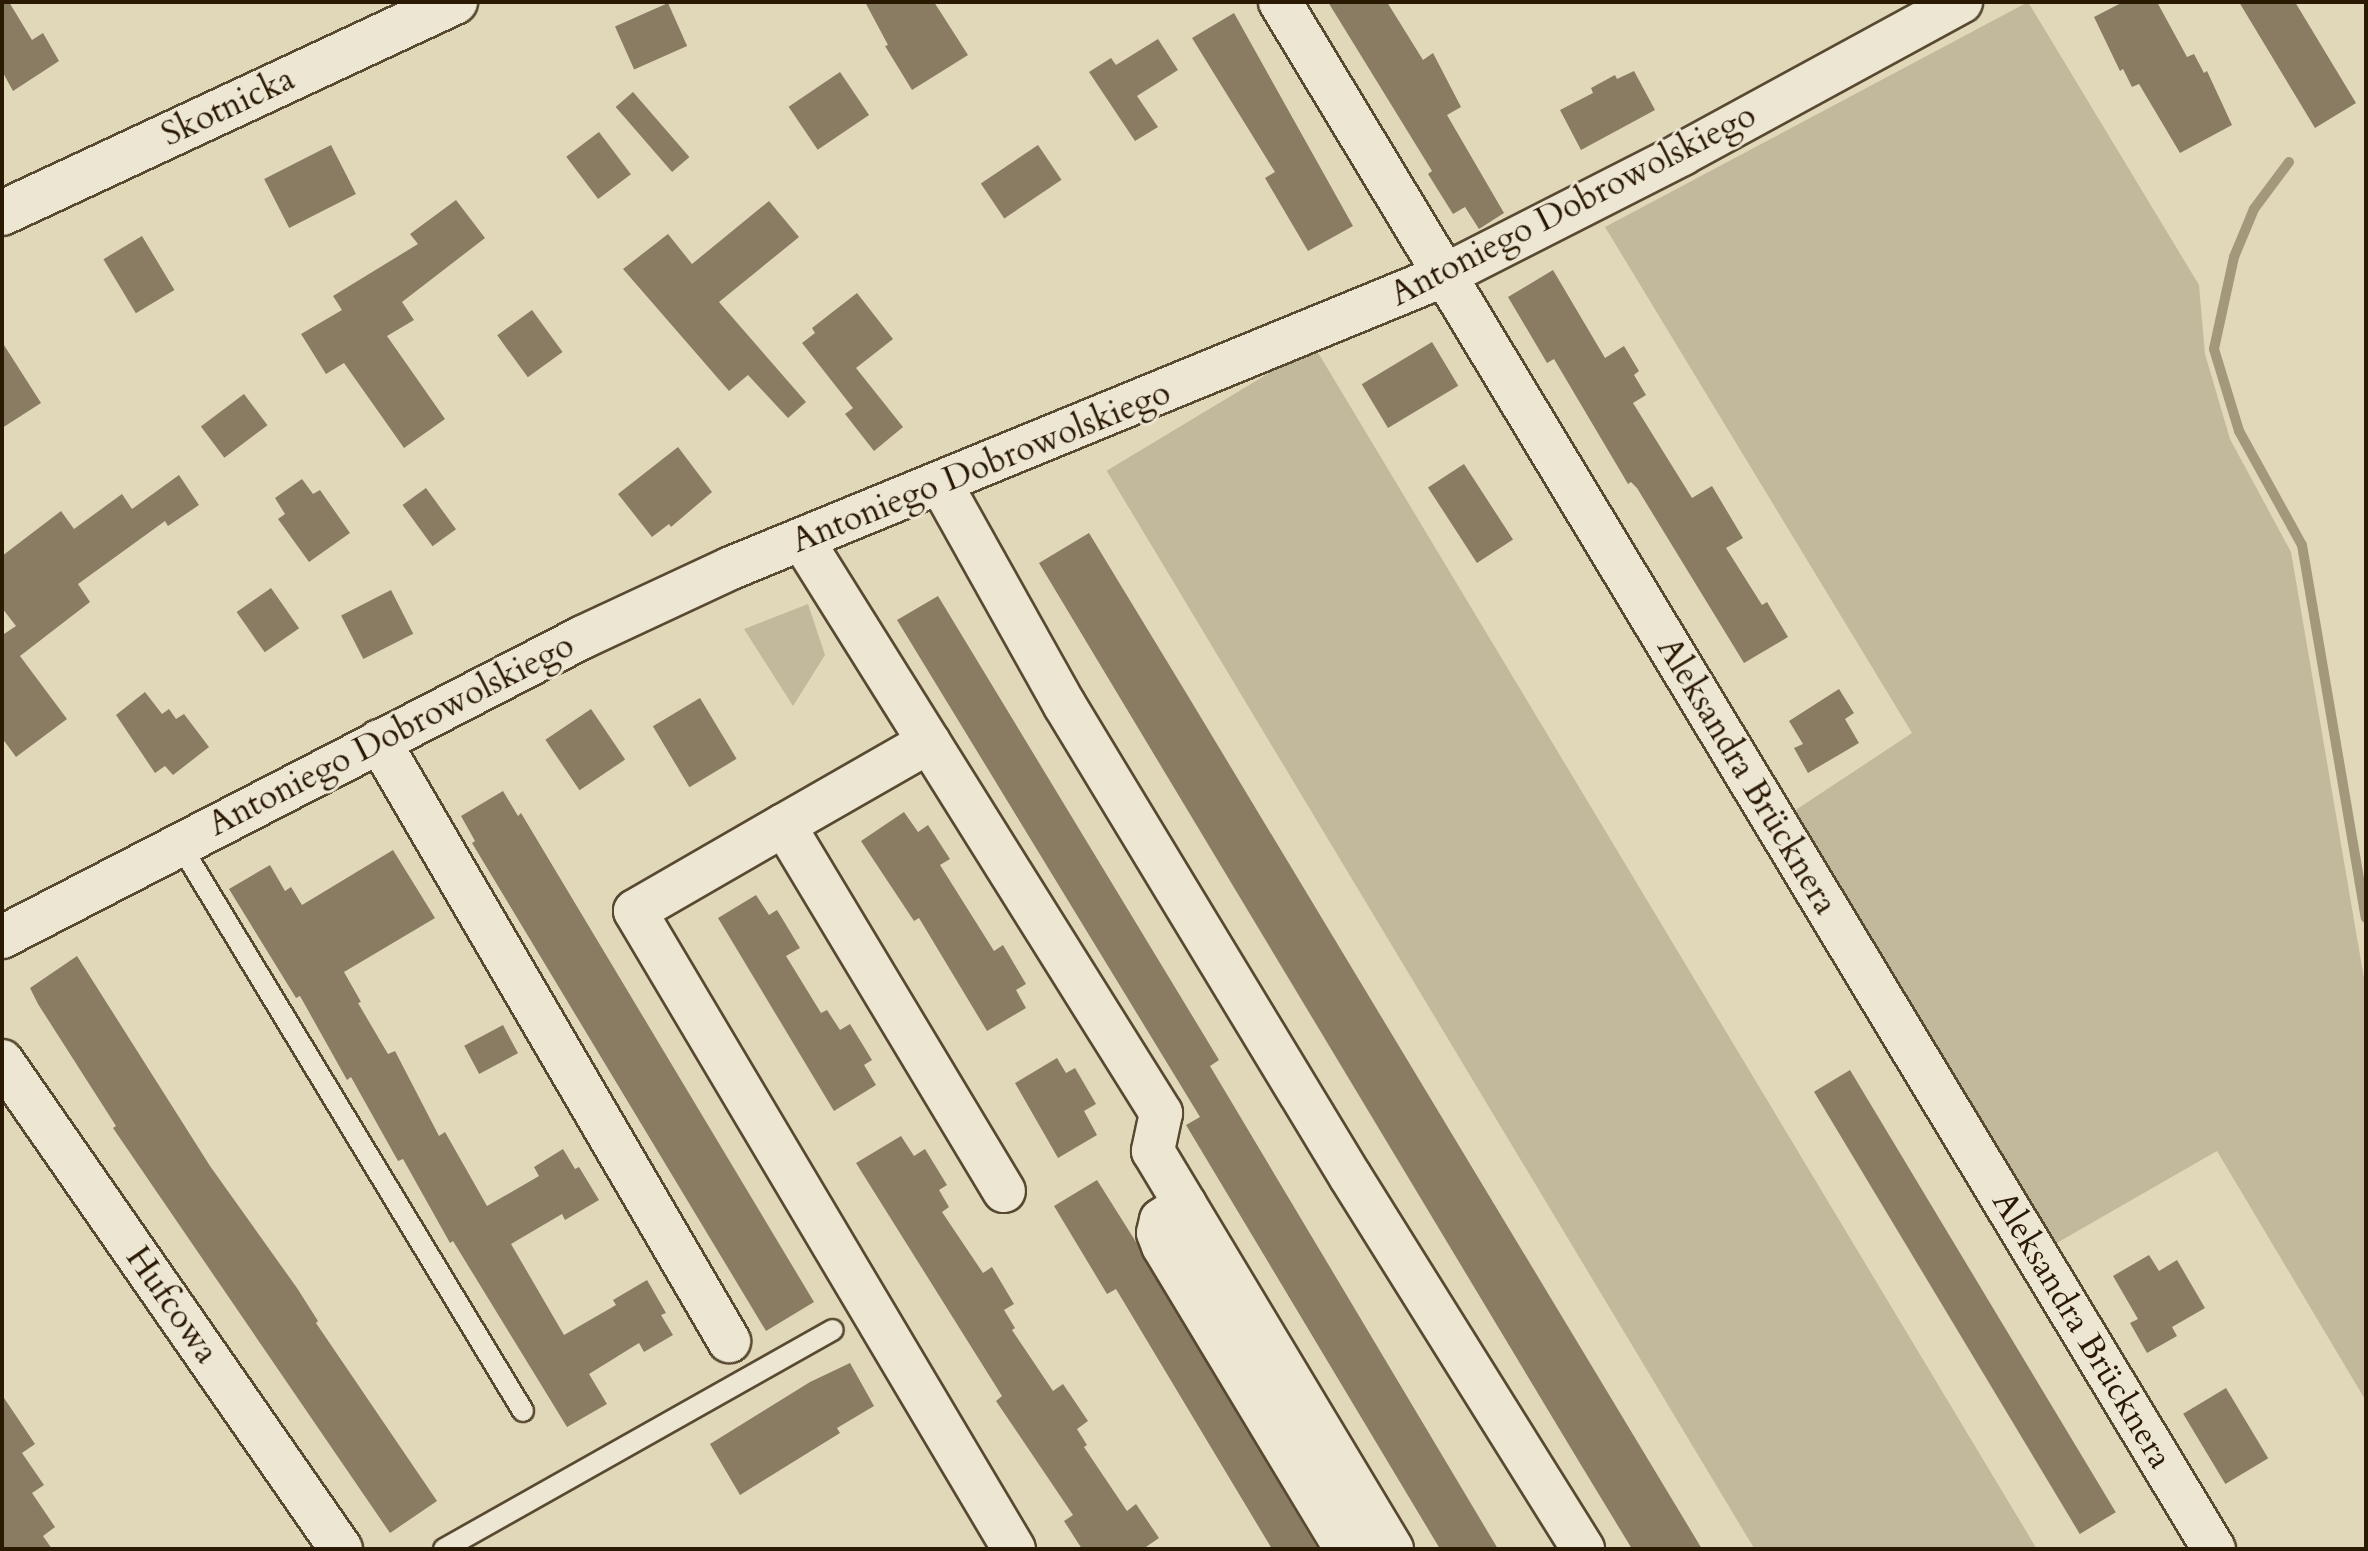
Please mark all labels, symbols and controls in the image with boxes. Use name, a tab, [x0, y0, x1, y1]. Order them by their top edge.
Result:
street label: Skotnicka	[155, 59, 301, 155]
street label: Antoniego Dobrowolskiego	[1383, 95, 1763, 315]
street label: Antoniego Dobrowolskiego	[786, 372, 1176, 562]
street label: Antoniego Dobrowolskiego	[201, 625, 581, 845]
street label: Aleksandra Brücknera	[1648, 630, 1846, 922]
street label: Aleksandra Brücknera	[1983, 1184, 2181, 1476]
street label: Hufcowa	[117, 1239, 227, 1371]

